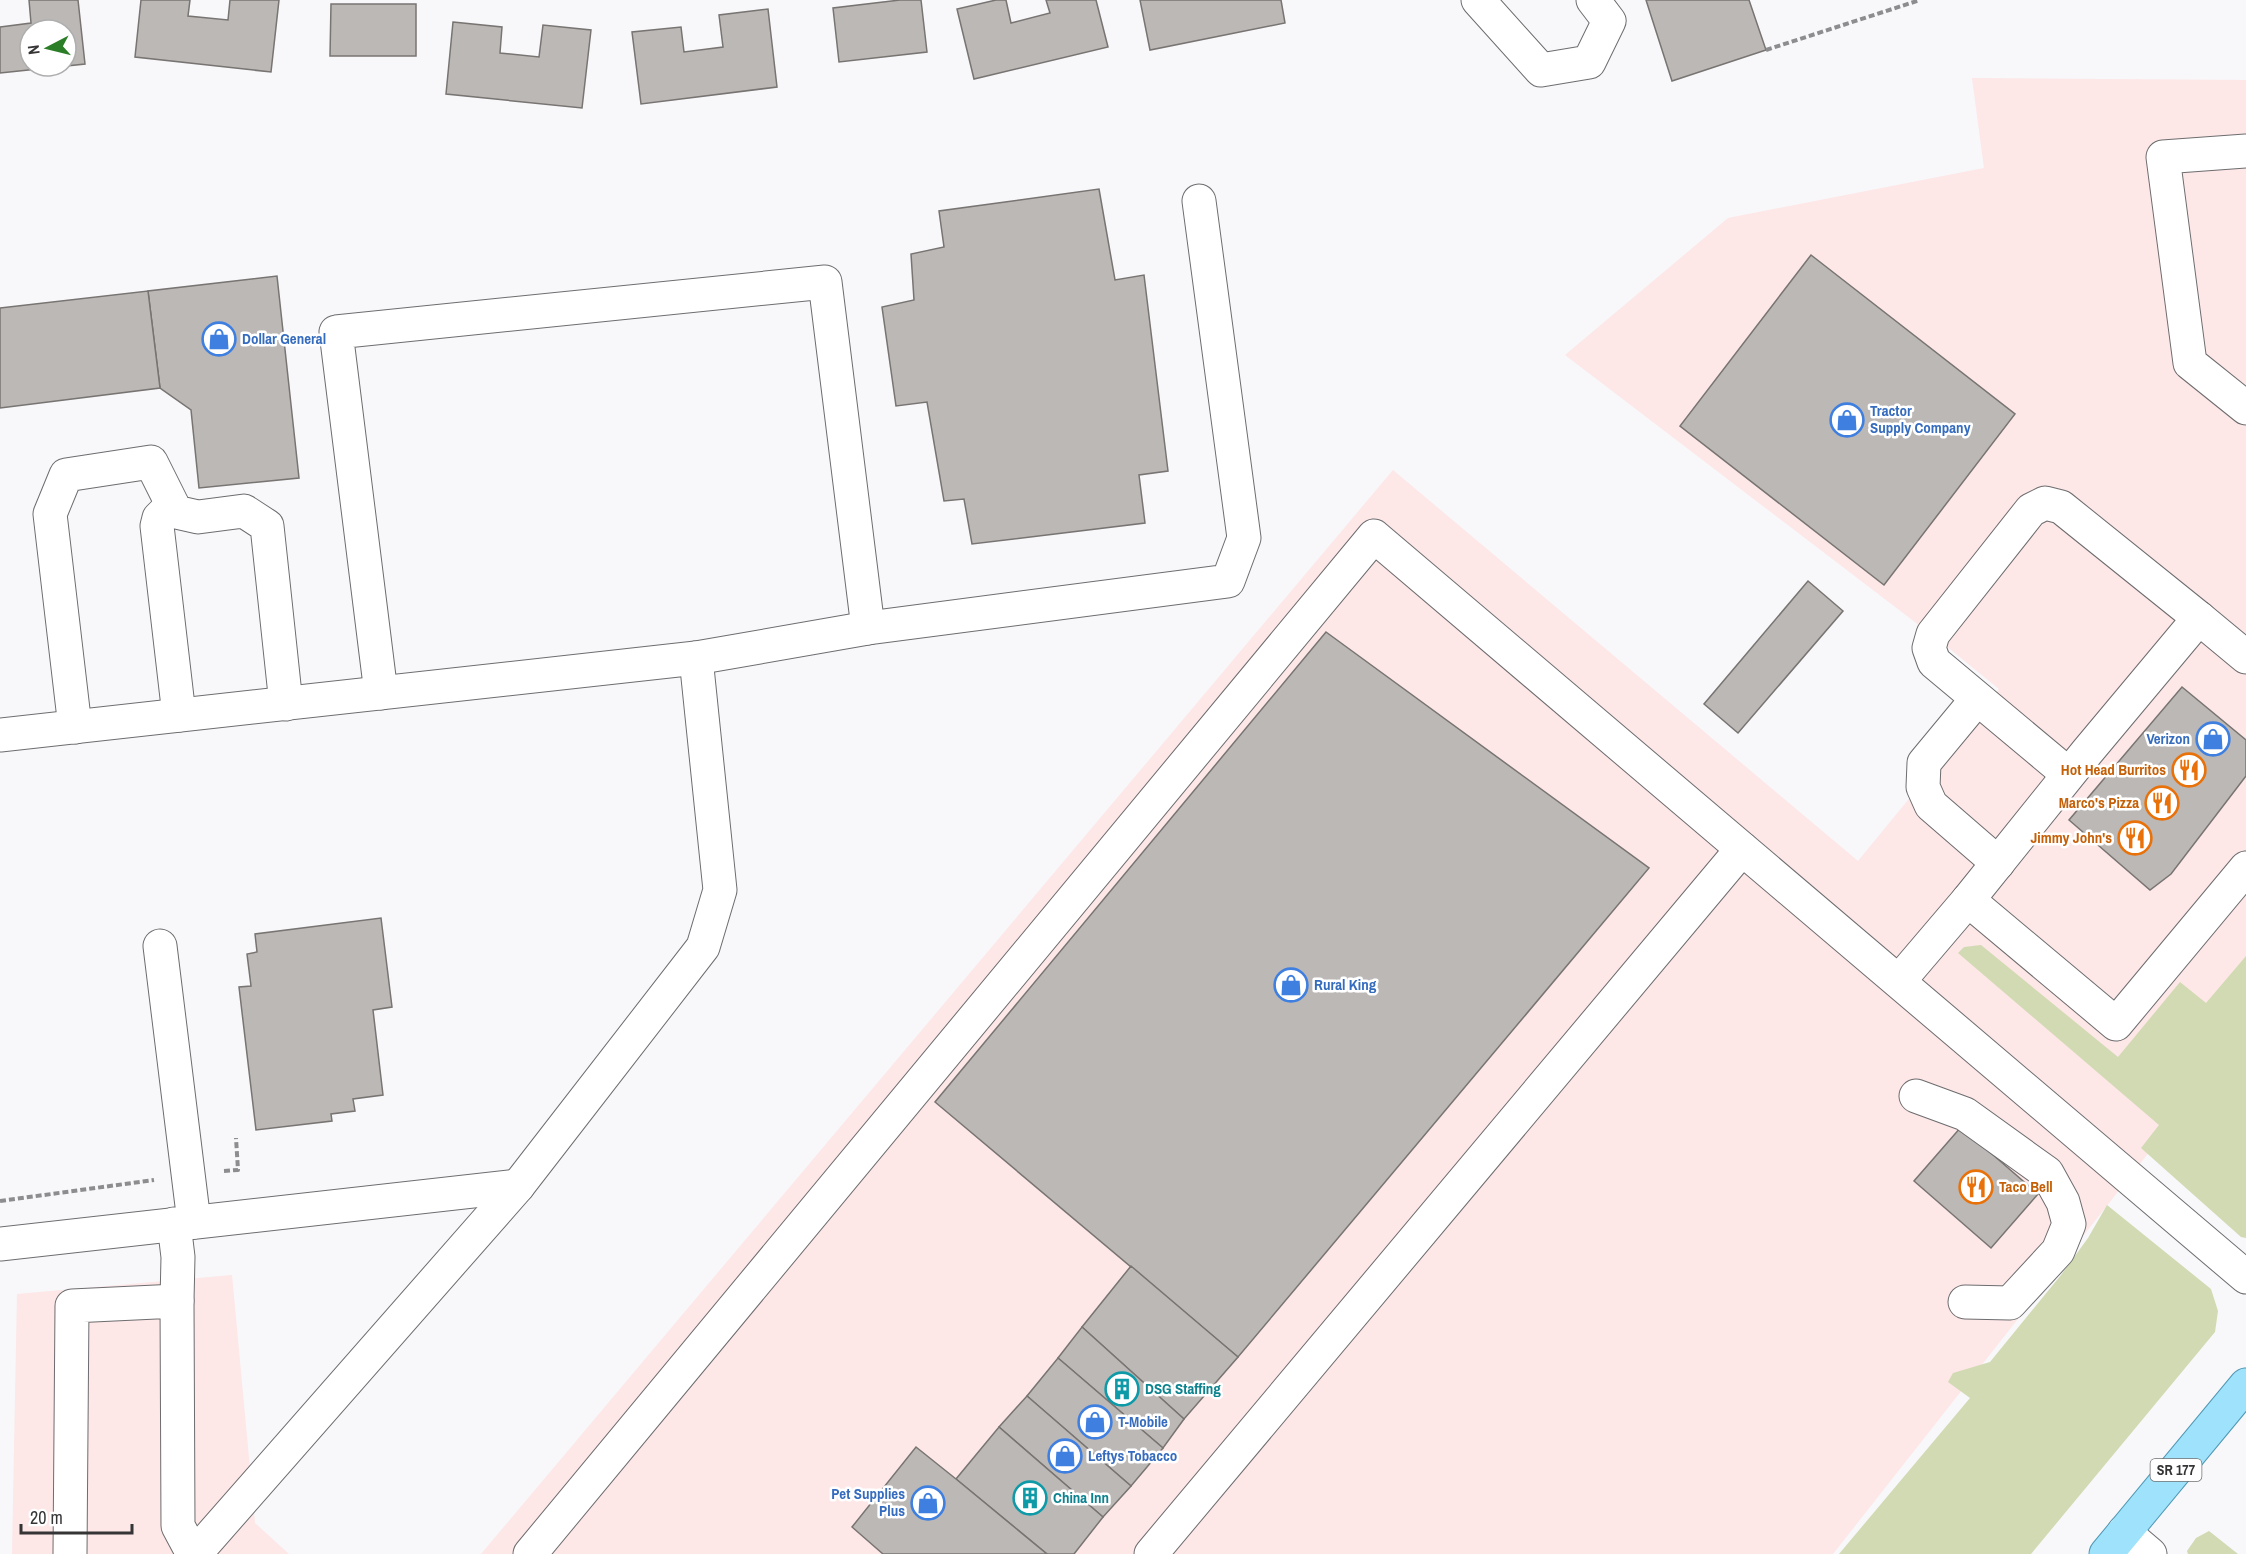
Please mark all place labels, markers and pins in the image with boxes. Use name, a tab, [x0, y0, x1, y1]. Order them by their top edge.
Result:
shop icon: Dollar General	[201, 321, 237, 357]
place label: Dollar General	[242, 328, 326, 349]
place label: Tractor Supply Company	[1870, 400, 1971, 438]
shop icon: Tractor Supply Company	[1829, 402, 1865, 438]
shop icon: Verizon	[2195, 721, 2231, 757]
place label: Verizon	[2146, 728, 2190, 749]
restaurant icon: Hot Head Burritos	[2171, 752, 2207, 788]
place label: Hot Head Burritos	[2061, 759, 2166, 780]
restaurant icon: Marco's Pizza	[2144, 785, 2180, 821]
place label: Marco's Pizza	[2059, 792, 2139, 813]
restaurant icon: Jimmy John's	[2117, 820, 2153, 856]
place label: Jimmy John's	[2030, 827, 2112, 848]
shop icon: Rural King	[1273, 967, 1309, 1003]
place label: Rural King	[1314, 974, 1377, 995]
restaurant icon: Taco Bell	[1958, 1169, 1994, 1205]
place label: Taco Bell	[1999, 1176, 2053, 1197]
building icon: DSG Staffing	[1104, 1371, 1140, 1407]
place label: DSG Staffing	[1145, 1378, 1221, 1399]
shop icon: T-Mobile	[1077, 1404, 1113, 1440]
place label: T-Mobile	[1118, 1411, 1168, 1432]
shop icon: Leftys Tobacco	[1047, 1438, 1083, 1474]
place label: Leftys Tobacco	[1088, 1445, 1177, 1466]
building icon: China Inn	[1012, 1480, 1048, 1516]
place label: Pet Supplies Plus	[831, 1483, 905, 1521]
shop icon: Pet Supplies Plus	[910, 1485, 946, 1521]
place label: China Inn	[1053, 1487, 1109, 1508]

